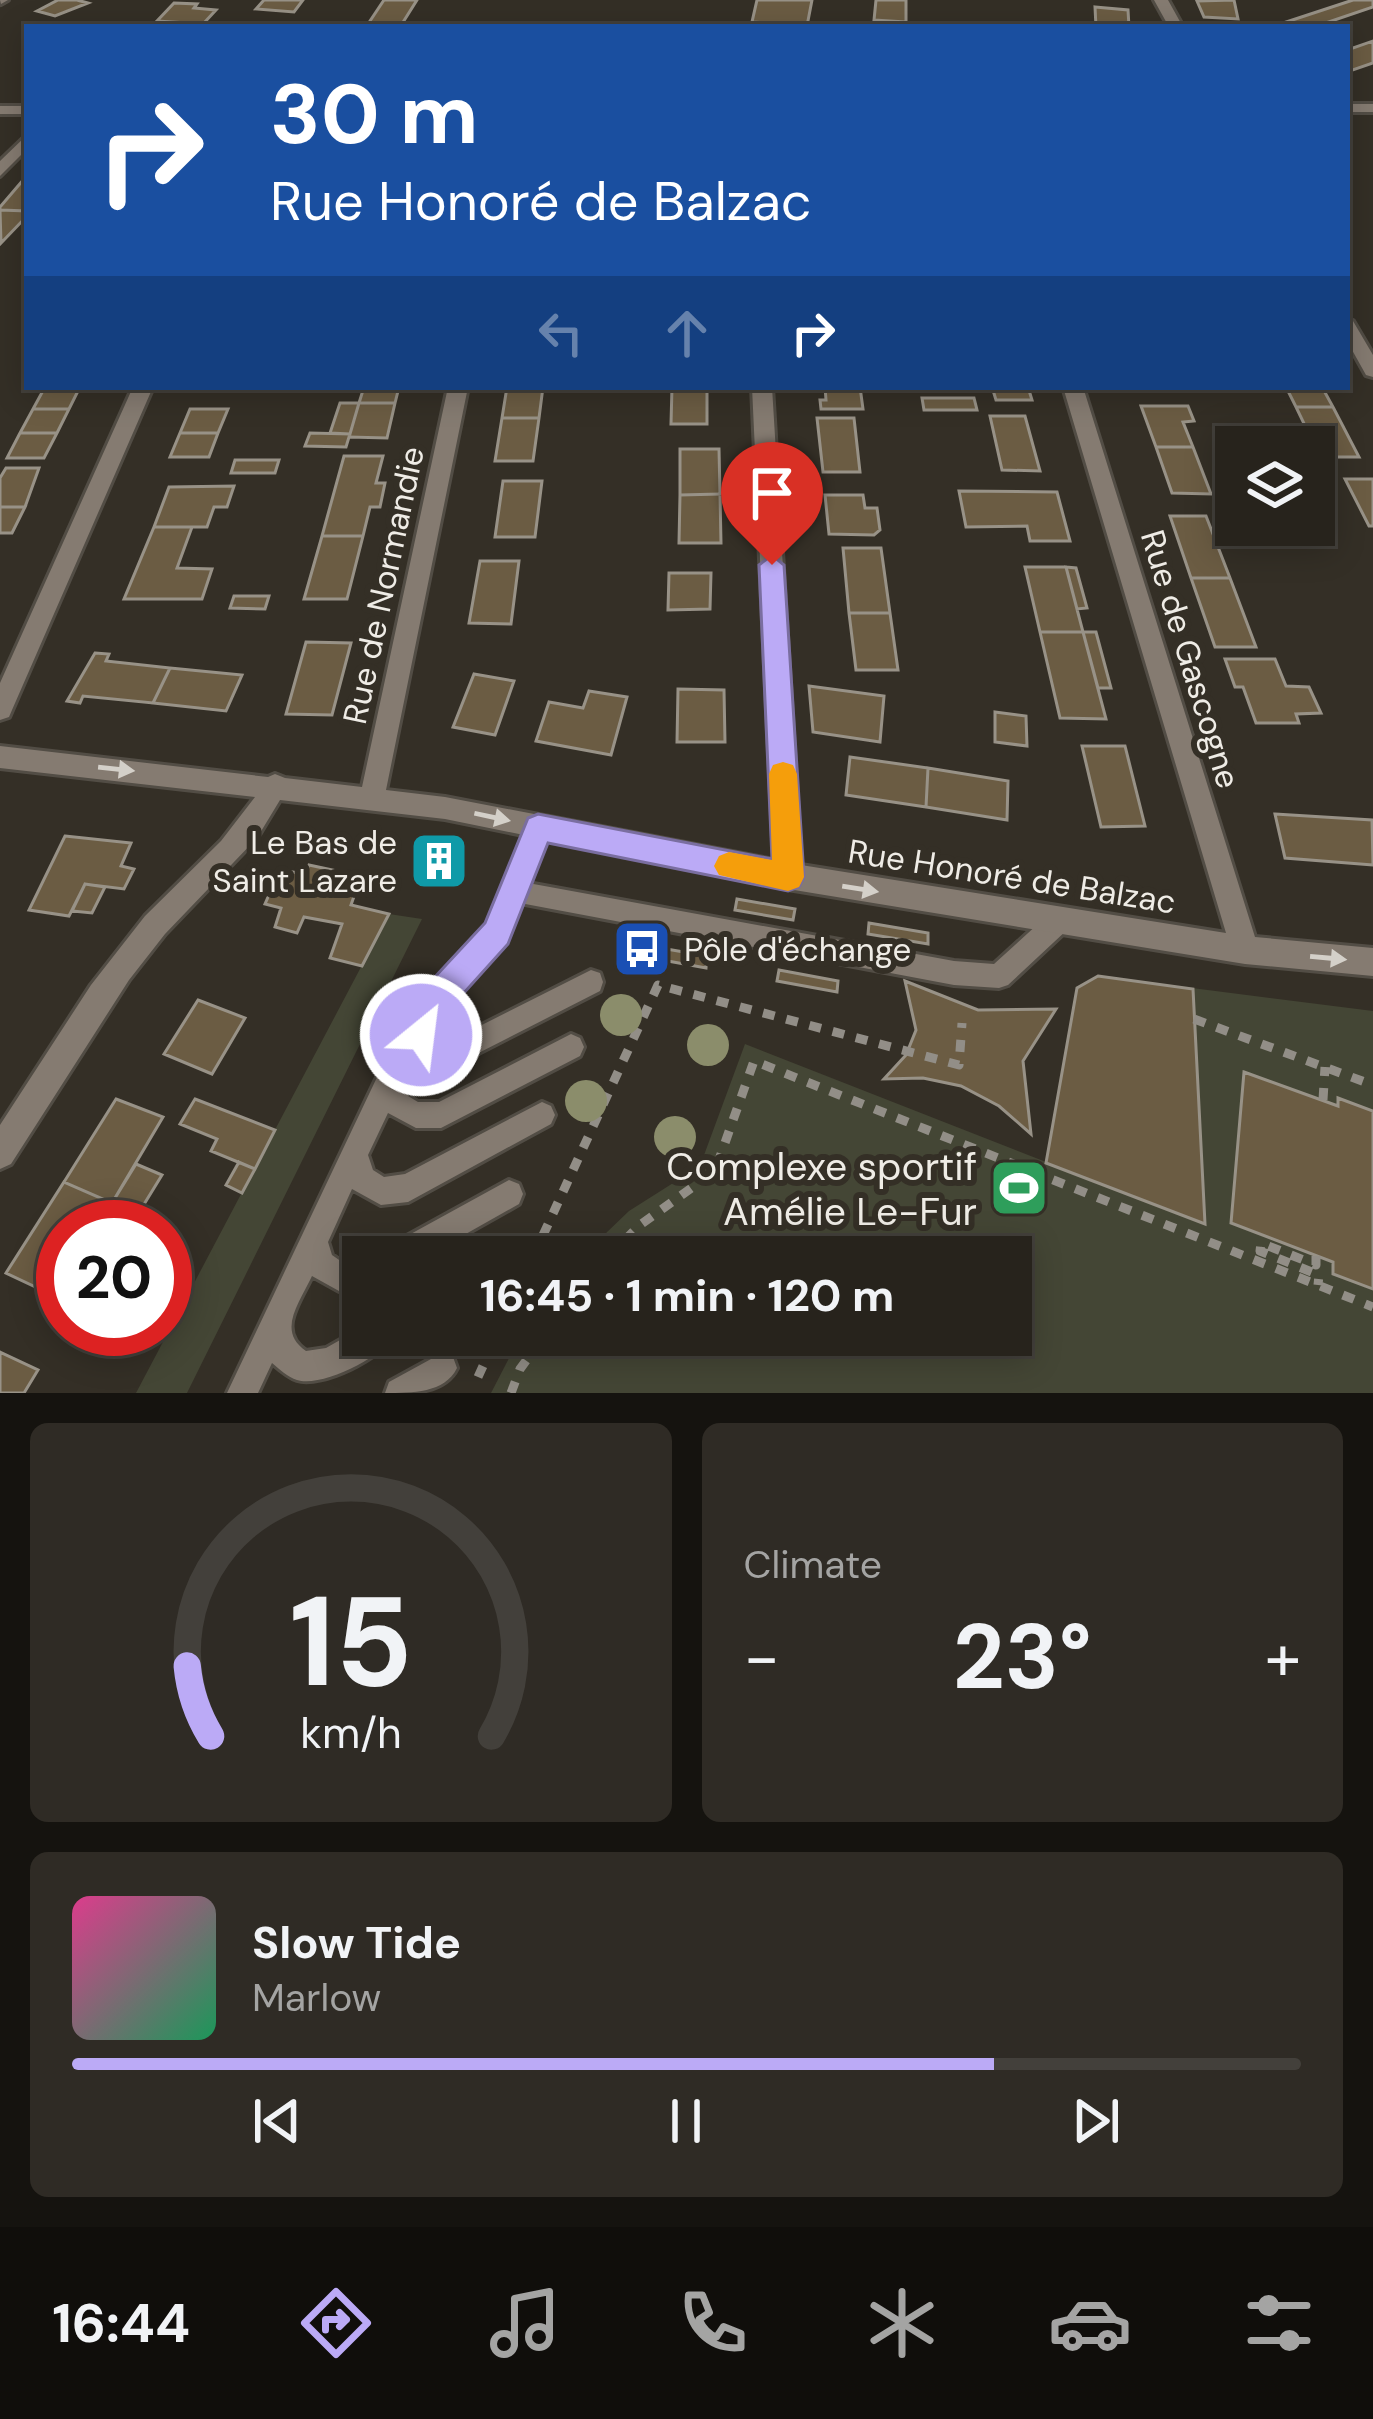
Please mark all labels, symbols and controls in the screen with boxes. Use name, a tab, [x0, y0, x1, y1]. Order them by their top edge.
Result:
text: 30 m	[270, 60, 479, 169]
icon: right	[72, 72, 228, 228]
text: Rue Honoré de Balzac	[270, 166, 812, 237]
icon: left	[528, 300, 594, 366]
icon: ahead	[654, 300, 720, 366]
icon: right	[780, 300, 846, 366]
map controls	[1215, 426, 1335, 546]
button: layers	[1215, 426, 1335, 546]
street label: Rue de Normandie	[333, 442, 434, 728]
pin	[721, 442, 823, 565]
icon: arrive	[739, 460, 805, 526]
street label: Rue de Gascogne	[1131, 525, 1250, 793]
one-way arrow	[98, 759, 136, 778]
one-way arrow	[473, 809, 511, 828]
place label: Le Bas de Saint Lazare	[213, 821, 397, 902]
street label: Rue Honoré de Balzac	[845, 829, 1179, 924]
building icon: Le Bas de Saint Lazare	[408, 830, 470, 892]
one-way arrow	[841, 880, 879, 898]
bus stop icon: Pôle d'échange	[611, 918, 673, 980]
place label: Pôle d'échange	[684, 928, 911, 971]
one-way arrow	[1310, 949, 1347, 968]
position arrow	[358, 972, 484, 1098]
place label: Complexe sportif Amélie Le-Fur	[666, 1141, 977, 1237]
sports icon: Complexe sportif Amélie Le-Fur	[988, 1157, 1050, 1219]
speed limit sign: 20	[36, 1200, 192, 1356]
text: 16:45 · 1 min · 120 m	[480, 1266, 894, 1325]
text: Climate	[744, 1539, 882, 1590]
text: 15	[289, 1561, 412, 1724]
text: 23°	[953, 1599, 1092, 1716]
text: −	[744, 1615, 780, 1700]
text: +	[1265, 1615, 1301, 1700]
text: km/h	[300, 1704, 401, 1760]
text: Slow Tide	[252, 1913, 461, 1972]
text: Marlow	[252, 1972, 381, 2023]
icon: previous	[244, 2088, 310, 2154]
icon: pause	[653, 2088, 719, 2154]
icon: next	[1063, 2088, 1129, 2154]
icon: directions	[294, 2281, 378, 2365]
icon: music	[483, 2281, 567, 2365]
icon: phone	[671, 2281, 755, 2365]
icon: climate	[860, 2281, 944, 2365]
icon: car	[1048, 2281, 1132, 2365]
icon: filters	[1237, 2281, 1321, 2365]
text: 16:44	[52, 2288, 190, 2359]

